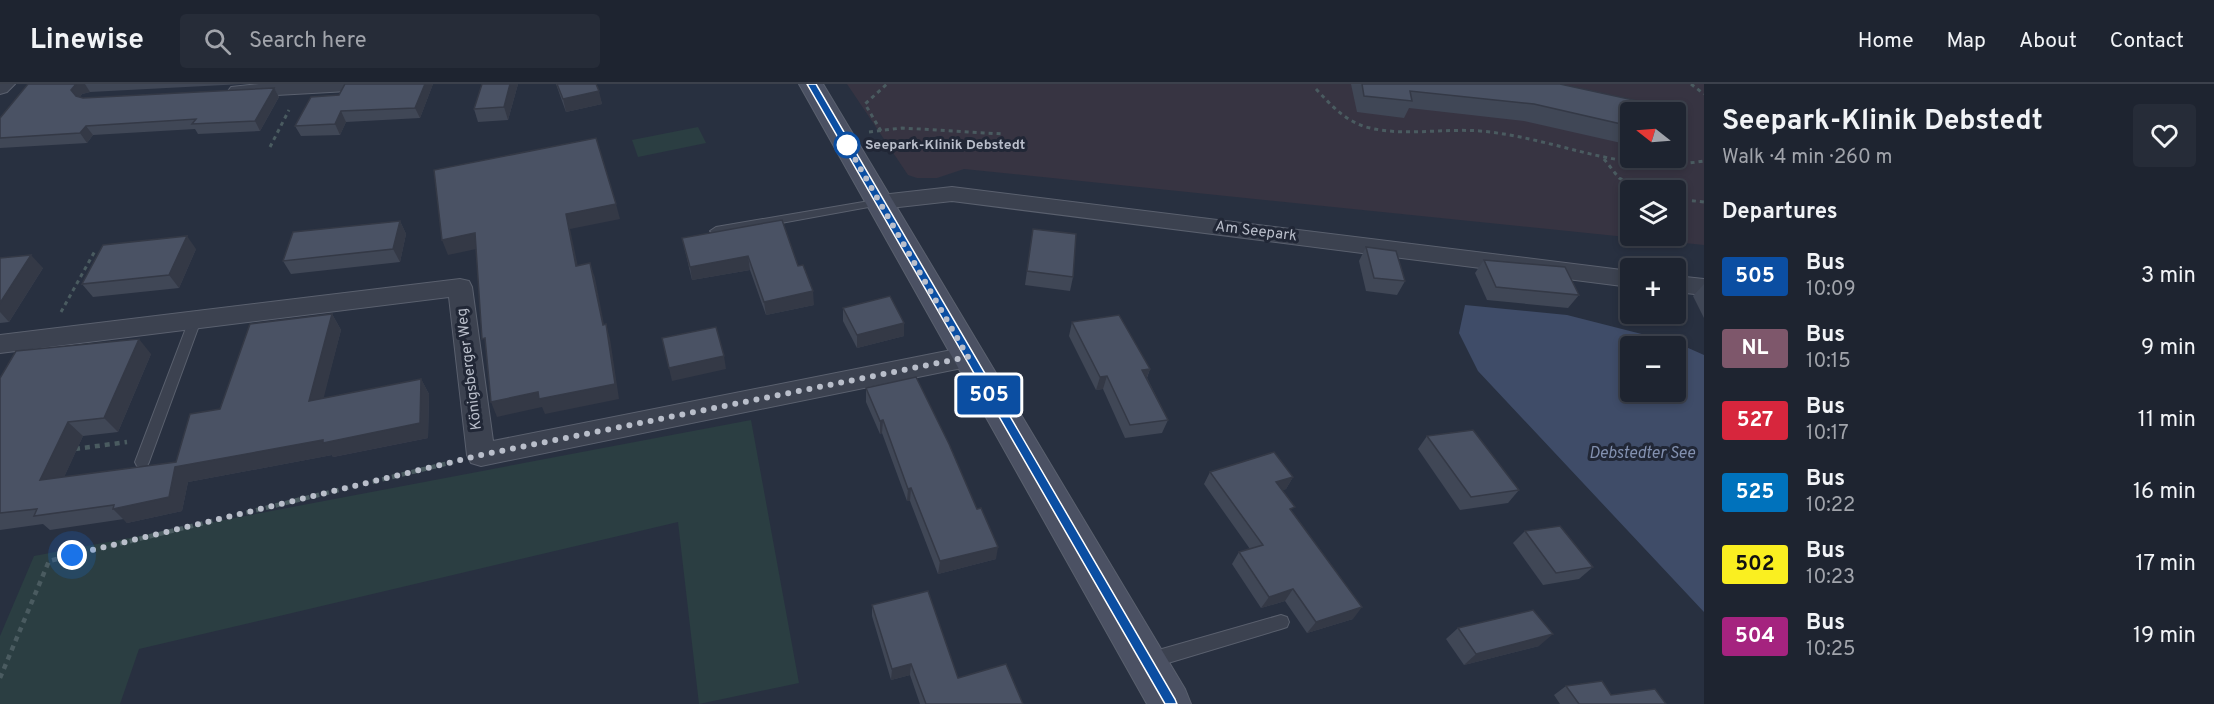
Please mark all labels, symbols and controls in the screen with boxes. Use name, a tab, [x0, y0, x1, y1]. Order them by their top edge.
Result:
search box	[180, 14, 600, 68]
text: Linewise	[30, 23, 144, 59]
icon: search	[201, 25, 234, 58]
text: Search here	[249, 28, 366, 55]
text: Home	[1858, 28, 1914, 55]
text: Map	[1947, 28, 1986, 55]
text: About	[2019, 28, 2077, 55]
text: Contact	[2110, 28, 2184, 55]
north arrow	[1620, 102, 1686, 168]
map controls	[1620, 102, 1686, 402]
text: Seepark-Klinik Debstedt	[1722, 104, 2043, 140]
button: heart	[2133, 104, 2196, 167]
marker: Seepark-Klinik Debstedt	[834, 132, 860, 158]
place label: Seepark-Klinik Debstedt	[865, 137, 1025, 154]
text: Walk · 4 min · 260 m	[1722, 145, 1893, 171]
button: layers	[1620, 180, 1686, 246]
text: Departures	[1722, 199, 1838, 226]
street label: Am Seepark	[1214, 218, 1298, 246]
text: Bus	[1806, 250, 1845, 277]
button: +	[1620, 258, 1686, 324]
text: 505	[1735, 263, 1775, 290]
text: 3 min	[2141, 263, 2196, 290]
text: 10:09	[1806, 277, 1856, 303]
street label: Königsberger Weg	[453, 307, 487, 431]
text: Bus	[1806, 322, 1845, 349]
text: NL	[1742, 335, 1768, 362]
text: 9 min	[2141, 335, 2196, 362]
button: −	[1620, 336, 1686, 402]
text: 10:15	[1806, 349, 1851, 375]
line badge: 505	[954, 376, 1024, 414]
text: 505	[969, 382, 1009, 409]
text: Bus	[1806, 394, 1845, 421]
text: 527	[1737, 407, 1773, 434]
text: 11 min	[2138, 407, 2196, 434]
text: 10:17	[1806, 421, 1849, 447]
water label: Debstedter See	[1589, 444, 1696, 464]
text: Bus	[1806, 466, 1845, 493]
text: 525	[1736, 479, 1774, 506]
text: 16 min	[2133, 479, 2196, 506]
text: 10:22	[1806, 493, 1855, 519]
text: Bus	[1806, 538, 1845, 565]
your location	[57, 540, 87, 570]
text: 502	[1735, 551, 1775, 578]
text: 17 min	[2136, 551, 2196, 578]
text: 10:23	[1806, 565, 1855, 591]
text: Bus	[1806, 610, 1845, 637]
text: 504	[1735, 623, 1775, 650]
text: 19 min	[2133, 623, 2196, 650]
text: 10:25	[1806, 637, 1855, 663]

